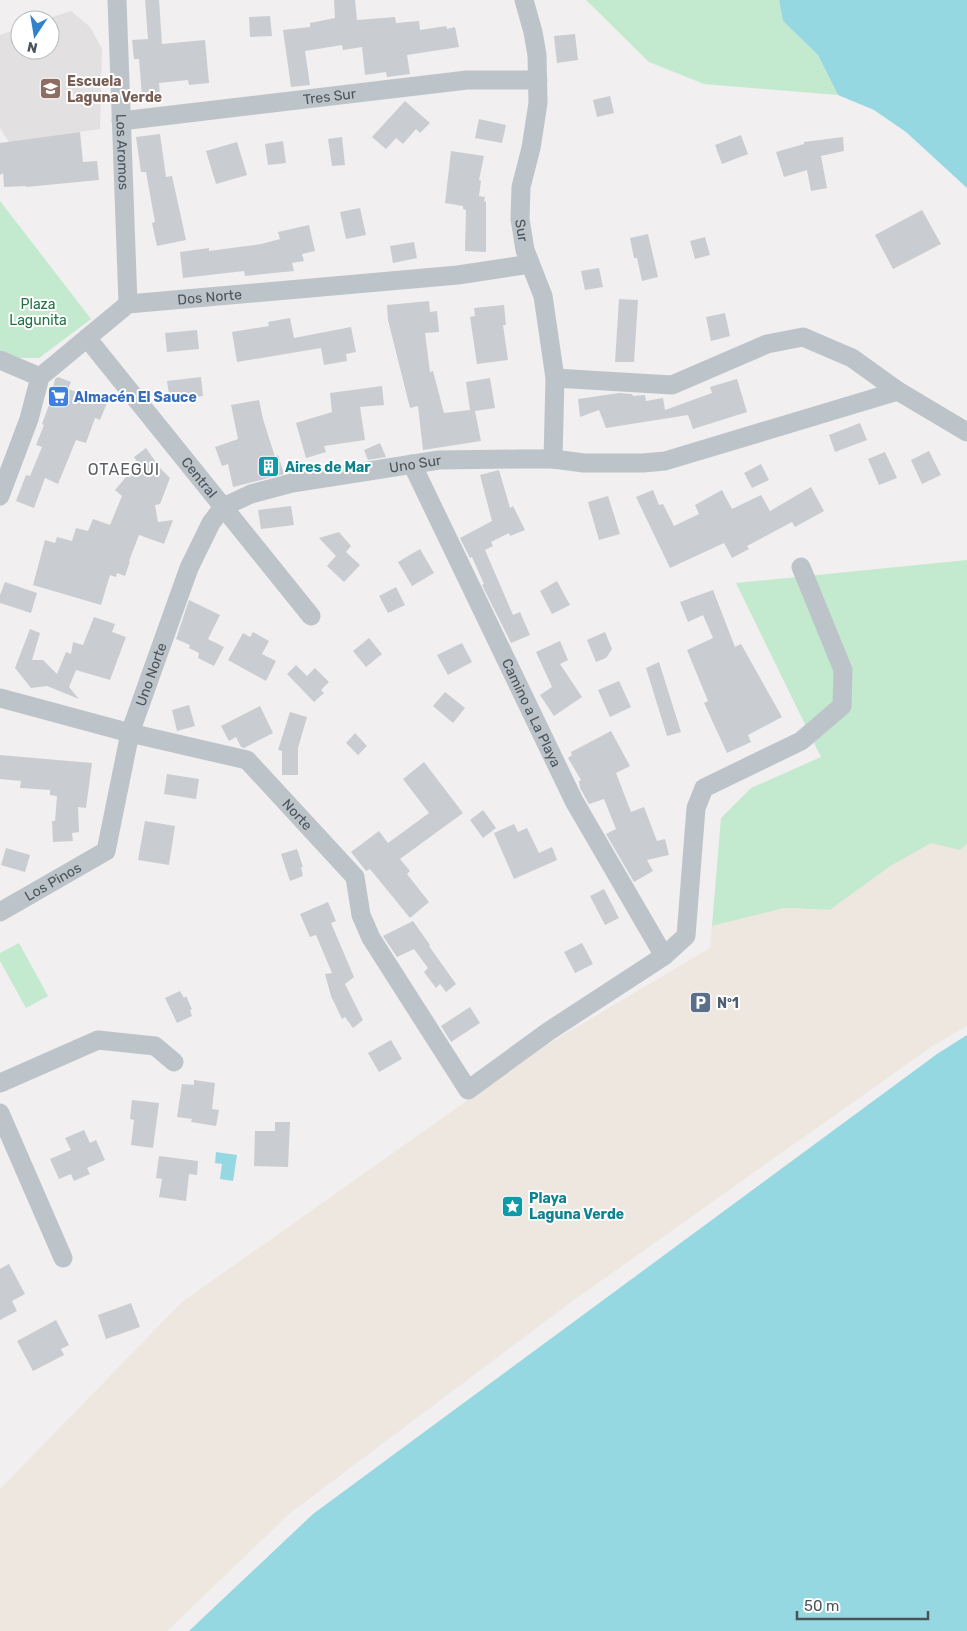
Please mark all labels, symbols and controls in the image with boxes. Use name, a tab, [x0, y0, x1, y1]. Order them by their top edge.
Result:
north arrow	[10, 10, 60, 60]
text: N	[26, 38, 39, 57]
place label: Escuela Laguna Verde	[67, 73, 162, 106]
school or university icon: Escuela Laguna Verde	[39, 77, 63, 101]
street label: Tres Sur	[302, 85, 358, 108]
street label: Los Aromos	[113, 113, 132, 190]
street label: Sur	[512, 218, 532, 244]
street label: Dos Norte	[177, 286, 243, 308]
park label: Plaza Lagunita	[9, 296, 67, 329]
supermarket icon: Almacén El Sauce	[46, 385, 70, 409]
place label: Almacén El Sauce	[74, 389, 197, 406]
street label: Uno Sur	[388, 451, 443, 476]
street label: Central	[178, 454, 221, 501]
building icon: Aires de Mar	[257, 455, 281, 479]
place label: Aires de Mar	[285, 459, 371, 476]
district label: OTAEGUI	[88, 460, 160, 479]
street label: Uno Norte	[132, 640, 170, 708]
street label: Camino a La Playa	[498, 656, 565, 770]
street label: Norte	[279, 795, 316, 834]
street label: Los Pinos	[22, 859, 84, 905]
parking icon: Nº1	[689, 991, 713, 1015]
place label: Nº1	[717, 995, 739, 1012]
place label: Playa Laguna Verde	[529, 1190, 624, 1223]
place icon: Playa Laguna Verde	[501, 1194, 525, 1218]
scale bar	[797, 1588, 928, 1620]
text: 50 m	[804, 1597, 839, 1615]

